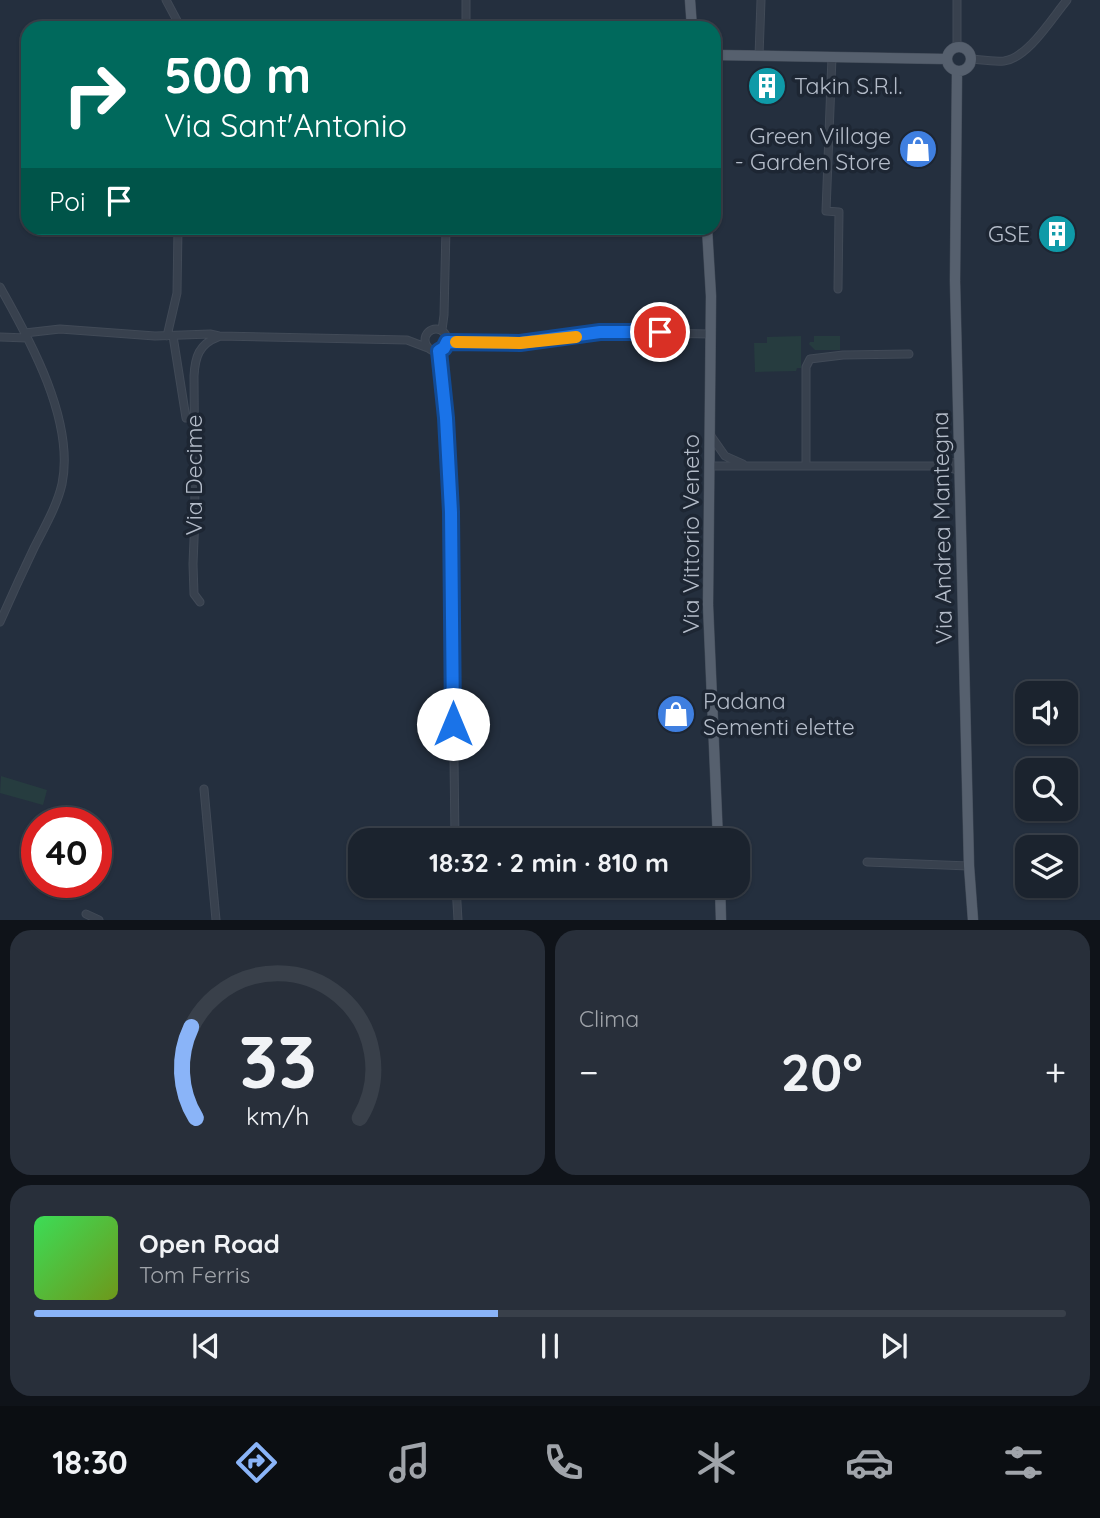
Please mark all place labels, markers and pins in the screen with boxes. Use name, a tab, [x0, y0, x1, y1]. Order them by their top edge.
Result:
building icon: Takin S.R.l.	[746, 65, 788, 107]
place label: Takin S.R.l.	[794, 71, 902, 100]
place label: Green Village - Garden Store	[735, 121, 891, 176]
shop icon: Green Village - Garden Store	[897, 128, 939, 170]
building icon: GSE	[1036, 213, 1078, 255]
place label: GSE	[988, 219, 1030, 248]
pin	[630, 302, 690, 362]
place label: Padana Sementi elette	[703, 686, 855, 741]
shop icon: Padana Sementi elette	[655, 693, 697, 735]

